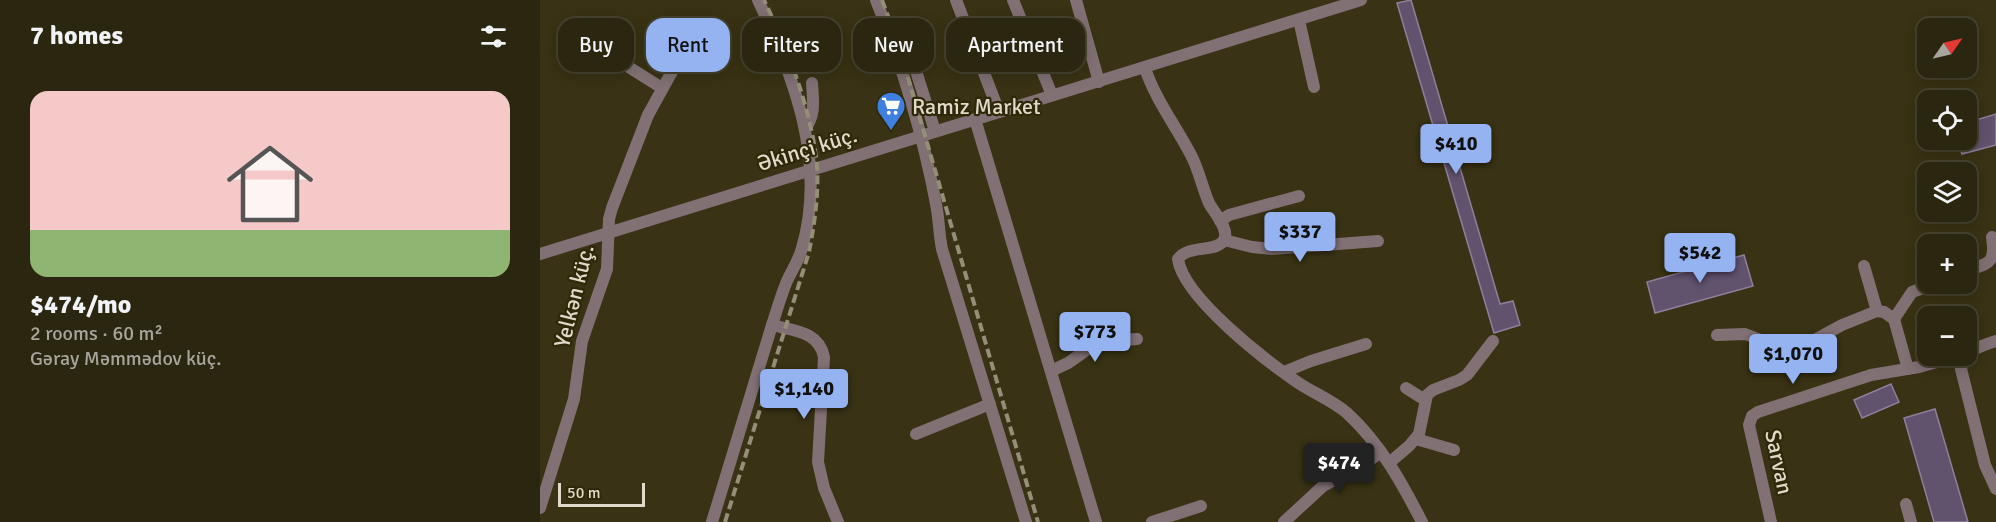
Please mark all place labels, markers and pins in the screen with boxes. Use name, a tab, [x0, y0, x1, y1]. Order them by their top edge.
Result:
supermarket icon: Ramiz Market	[875, 90, 907, 132]
place label: Ramiz Market	[912, 93, 1041, 120]
pin: $410	[1420, 124, 1492, 175]
pin: $337	[1264, 212, 1336, 263]
pin: $542	[1664, 233, 1736, 284]
pin: $773	[1059, 312, 1131, 363]
pin: $1,070	[1744, 334, 1842, 385]
pin: $1,140	[755, 369, 853, 420]
pin: $474	[1303, 443, 1375, 494]

